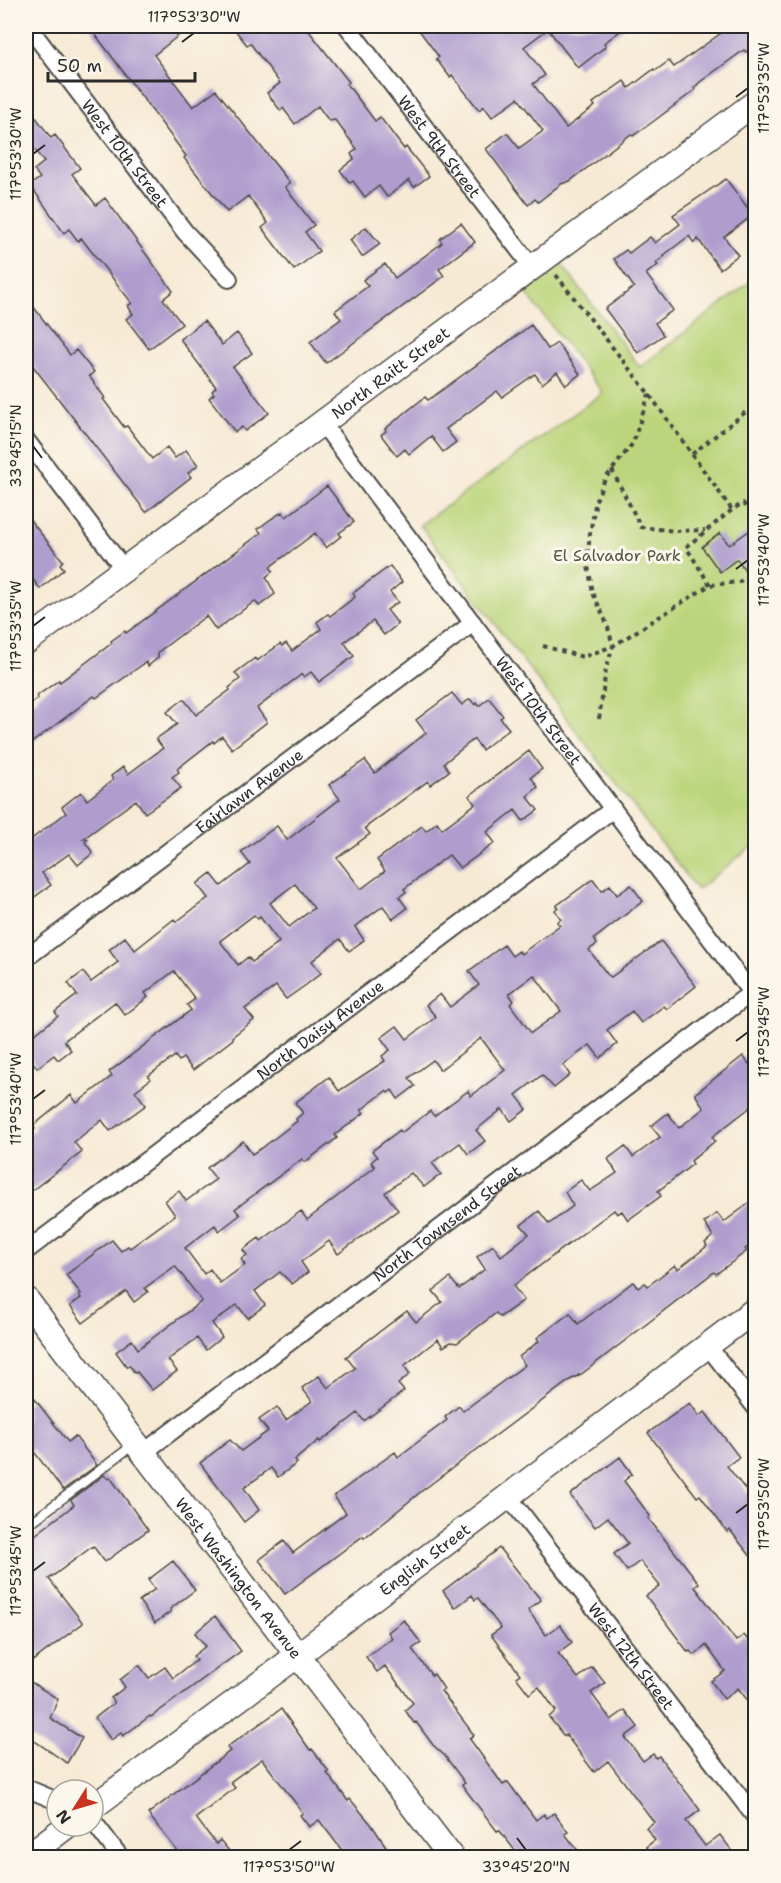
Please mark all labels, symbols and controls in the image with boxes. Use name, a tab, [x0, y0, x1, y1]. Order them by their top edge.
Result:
text: 117°53'30"W	[147, 7, 241, 27]
text: 117°53'35"W	[754, 42, 774, 134]
scale bar	[48, 45, 195, 83]
text: 50 m	[57, 54, 102, 78]
street label: West 9th Street	[393, 91, 485, 202]
street label: West 10th Street	[77, 95, 172, 212]
text: 117°53'30"W	[6, 107, 26, 201]
street label: North Raitt Street	[327, 322, 454, 424]
text: 33°45'15"N	[6, 404, 26, 488]
text: 117°53'40"W	[754, 513, 774, 607]
park label: El Salvador Park	[553, 545, 681, 566]
text: 117°53'35"W	[6, 580, 26, 672]
street label: West 10th Street	[491, 652, 586, 769]
street label: Fairlawn Avenue	[192, 744, 308, 838]
street label: North Daisy Avenue	[252, 975, 388, 1085]
text: 117°53'45"W	[754, 986, 774, 1078]
text: 117°53'40"W	[6, 1052, 26, 1146]
street label: North Townsend Street	[369, 1161, 526, 1286]
text: 117°53'50"W	[754, 1458, 774, 1550]
street label: West Washington Avenue	[170, 1494, 307, 1663]
street label: English Street	[375, 1519, 475, 1601]
text: 117°53'45"W	[6, 1525, 26, 1617]
street label: West 12th Street	[583, 1599, 679, 1714]
north arrow	[45, 1778, 105, 1838]
text: N	[51, 1805, 76, 1828]
text: 117°53'50"W	[243, 1857, 335, 1877]
text: 33°45'20"N	[482, 1857, 570, 1877]

